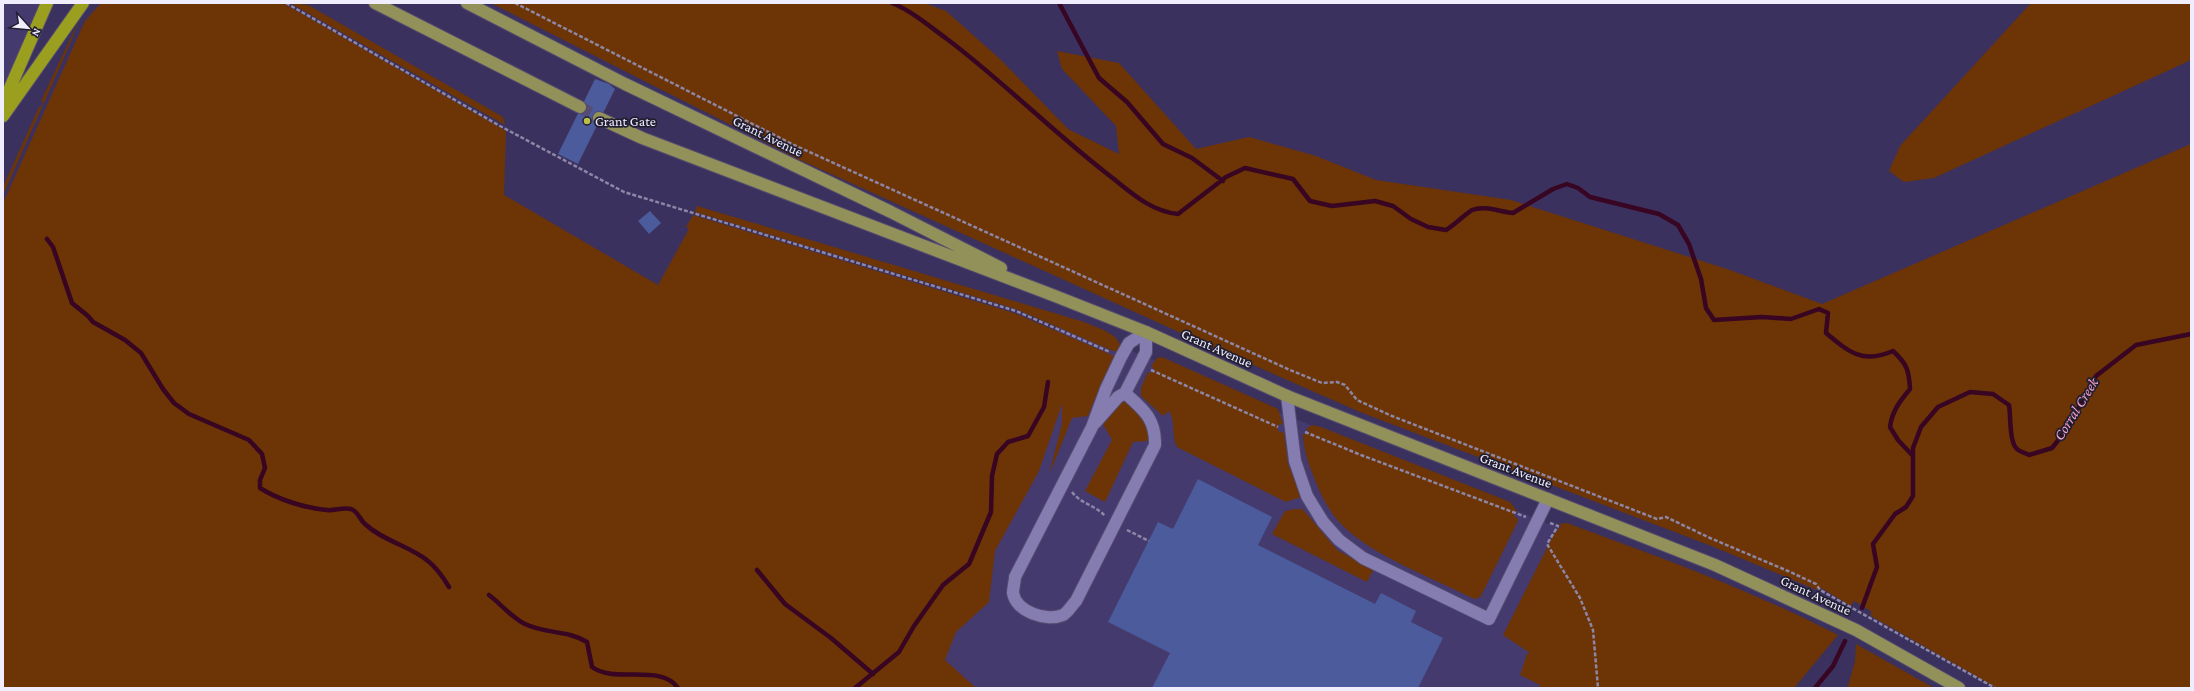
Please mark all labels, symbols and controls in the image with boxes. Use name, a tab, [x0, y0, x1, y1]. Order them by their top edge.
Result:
north arrow	[8, 8, 48, 48]
text: N	[30, 26, 44, 39]
street label: Grant Avenue	[730, 112, 806, 160]
place label: Grant Gate	[595, 113, 656, 129]
marker: Grant Gate	[582, 116, 592, 126]
street label: Grant Avenue	[1179, 325, 1255, 371]
water label: Corral Creek	[2051, 374, 2102, 443]
street label: Grant Avenue	[1478, 449, 1554, 491]
street label: Grant Avenue	[1778, 572, 1854, 618]

